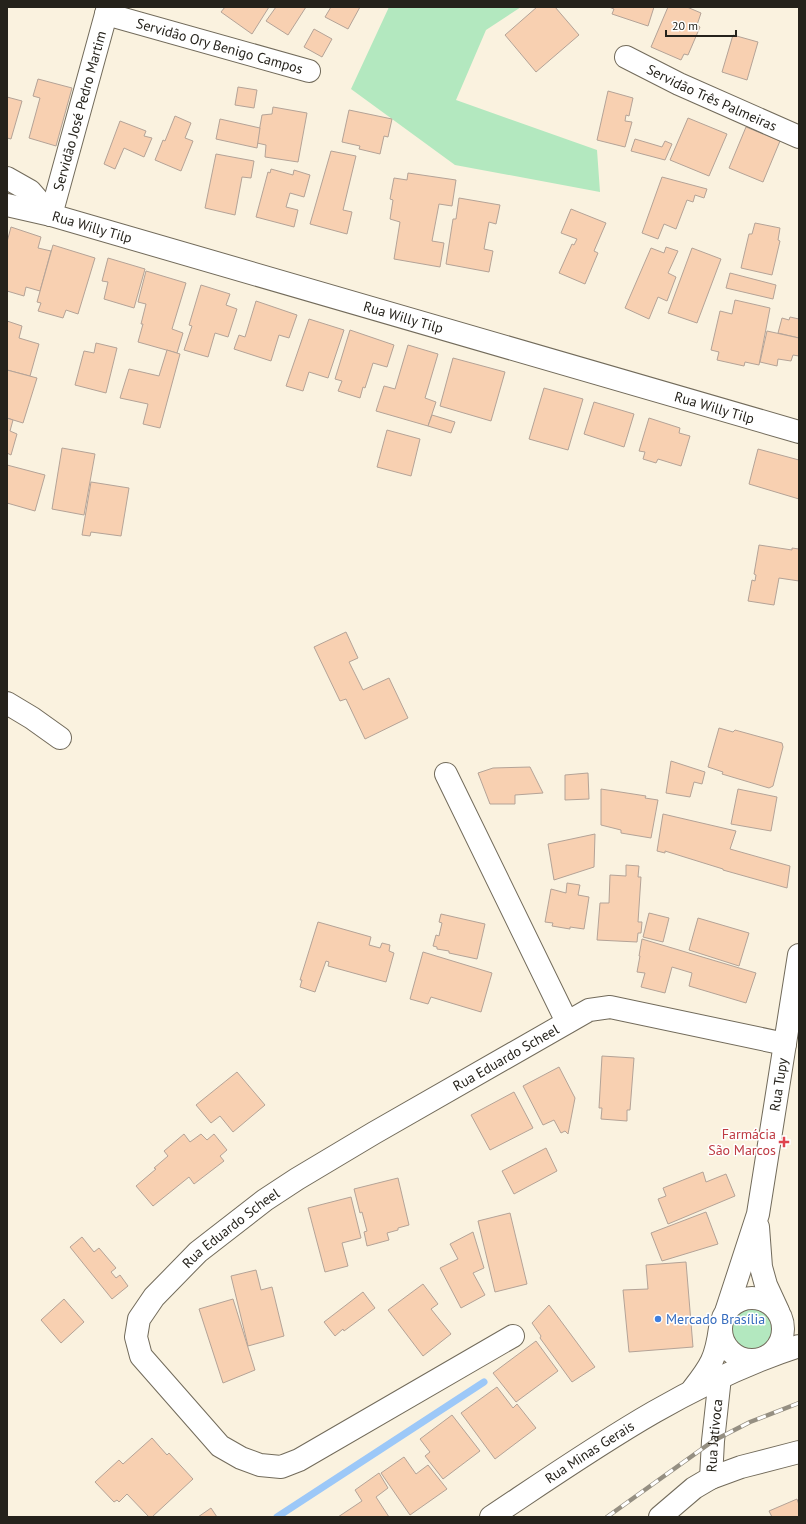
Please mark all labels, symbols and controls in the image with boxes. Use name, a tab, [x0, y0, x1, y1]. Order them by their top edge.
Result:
scale bar	[666, 12, 736, 38]
street label: Servidão Ory Benigo Campos	[134, 14, 305, 78]
text: 20 m	[672, 18, 698, 33]
street label: Servidão José Pedro Martim	[49, 29, 110, 193]
street label: Servidão Três Palmeiras	[644, 60, 780, 135]
street label: Rua Willy Tilp	[50, 207, 134, 247]
street label: Rua Willy Tilp	[361, 297, 445, 337]
street label: Rua Willy Tilp	[672, 387, 757, 428]
street label: Rua Eduardo Scheel	[450, 1020, 562, 1095]
street label: Rua Tupy	[765, 1056, 792, 1113]
place label: Farmácia São Marcos	[708, 1125, 776, 1159]
marker: Farmácia São Marcos	[779, 1137, 789, 1147]
street label: Rua Eduardo Scheel	[178, 1184, 283, 1272]
place label: Mercado Brasília	[666, 1310, 765, 1328]
marker: Mercado Brasília	[653, 1314, 663, 1324]
street label: Rua Jativoca	[702, 1398, 727, 1473]
street label: Rua Minas Gerais	[541, 1417, 638, 1487]

